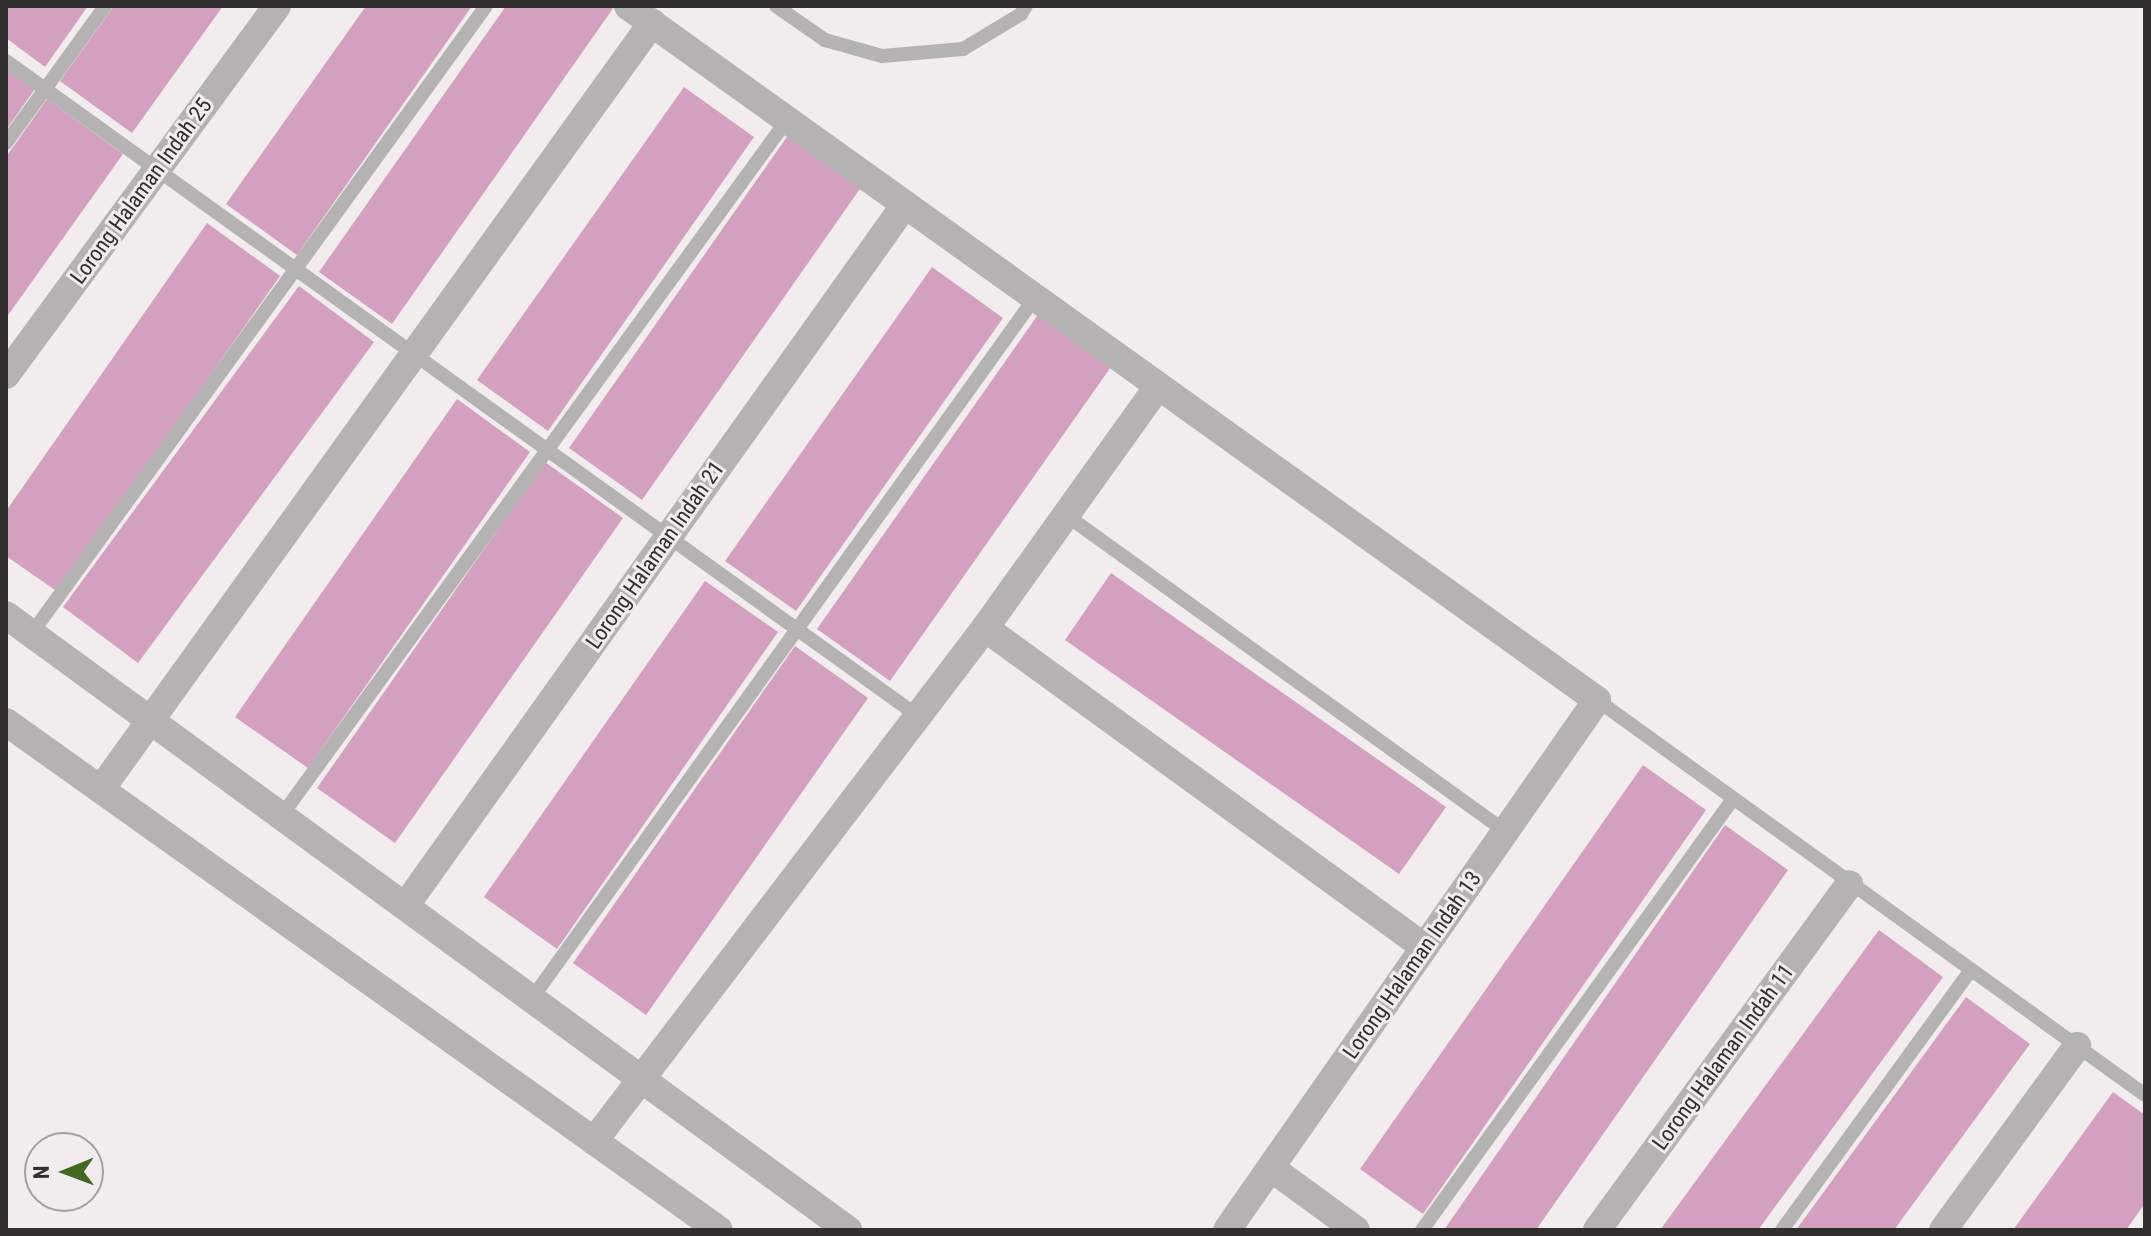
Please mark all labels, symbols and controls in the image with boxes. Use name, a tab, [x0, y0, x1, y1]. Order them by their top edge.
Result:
street label: Lorong Halaman Indah 25	[65, 93, 217, 289]
street label: Lorong Halaman Indah 21	[580, 456, 730, 654]
street label: Lorong Halaman Indah 13	[1337, 866, 1487, 1064]
street label: Lorong Halaman Indah 11	[1647, 959, 1799, 1155]
north arrow	[24, 1132, 104, 1212]
text: N	[29, 1165, 54, 1179]

